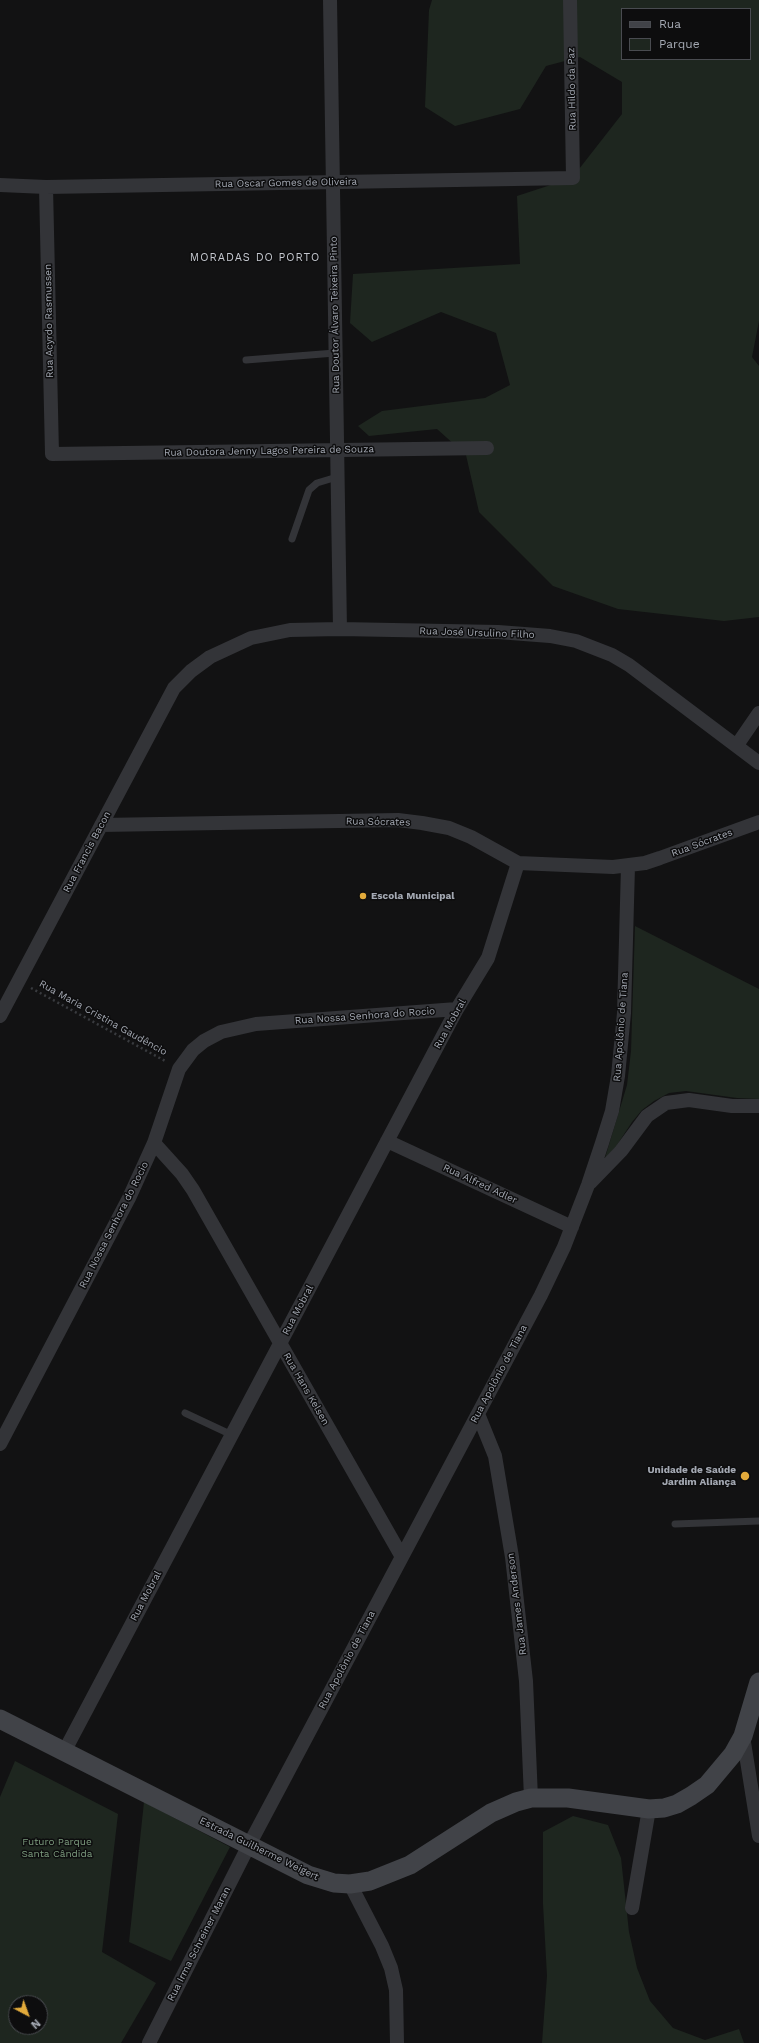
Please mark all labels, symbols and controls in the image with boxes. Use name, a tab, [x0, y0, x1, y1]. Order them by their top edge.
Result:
legend	[621, 8, 751, 60]
text: Rua	[659, 17, 681, 31]
text: Parque	[659, 37, 700, 51]
street label: Rua Hildo da Paz	[565, 47, 579, 131]
street label: Rua Oscar Gomes de Oliveira	[215, 176, 357, 190]
street label: Rua Doutor Álvaro Teixeira Pinto	[328, 236, 342, 394]
district label: MORADAS DO PORTO	[190, 251, 320, 265]
street label: Rua Acyrdo Rasmussen	[42, 264, 56, 378]
street label: Rua Doutora Jenny Lagos Pereira de Souza	[164, 443, 374, 459]
street label: Rua José Ursulino Filho	[419, 625, 535, 641]
street label: Rua Francis Bacon	[61, 809, 113, 895]
street label: Rua Sócrates	[346, 815, 410, 829]
street label: Rua Sócrates	[670, 826, 734, 860]
place label: Escola Municipal	[371, 890, 454, 902]
marker: Escola Municipal	[358, 891, 368, 901]
street label: Rua Apolônio de Tiana	[611, 972, 631, 1082]
street label: Rua Maria Cristina Gaudêncio	[37, 978, 169, 1058]
street label: Rua Mobral	[431, 997, 469, 1051]
street label: Rua Nossa Senhora do Rocio	[294, 1005, 436, 1027]
street label: Rua Nossa Senhora do Rocio	[77, 1160, 151, 1290]
street label: Rua Alfred Adler	[441, 1162, 519, 1206]
street label: Rua Mobral	[280, 1283, 316, 1337]
street label: Rua Apolônio de Tiana	[468, 1323, 530, 1425]
street label: Rua Hans Kelsen	[280, 1351, 332, 1427]
place label: Unidade de Saúde Jardim Aliança	[647, 1464, 736, 1488]
marker: Unidade de Saúde Jardim Aliança	[739, 1470, 751, 1482]
street label: Rua James Anderson	[505, 1552, 529, 1656]
street label: Rua Mobral	[128, 1569, 164, 1623]
street label: Rua Apolônio de Tiana	[316, 1609, 378, 1711]
street label: Estrada Guilherme Weigert	[197, 1815, 321, 1883]
park label: Futuro Parque Santa Cândida	[22, 1836, 92, 1860]
street label: Rua Irma Schreiner Maran	[165, 1885, 233, 2003]
north arrow	[8, 1995, 48, 2035]
text: N	[28, 2016, 43, 2031]

